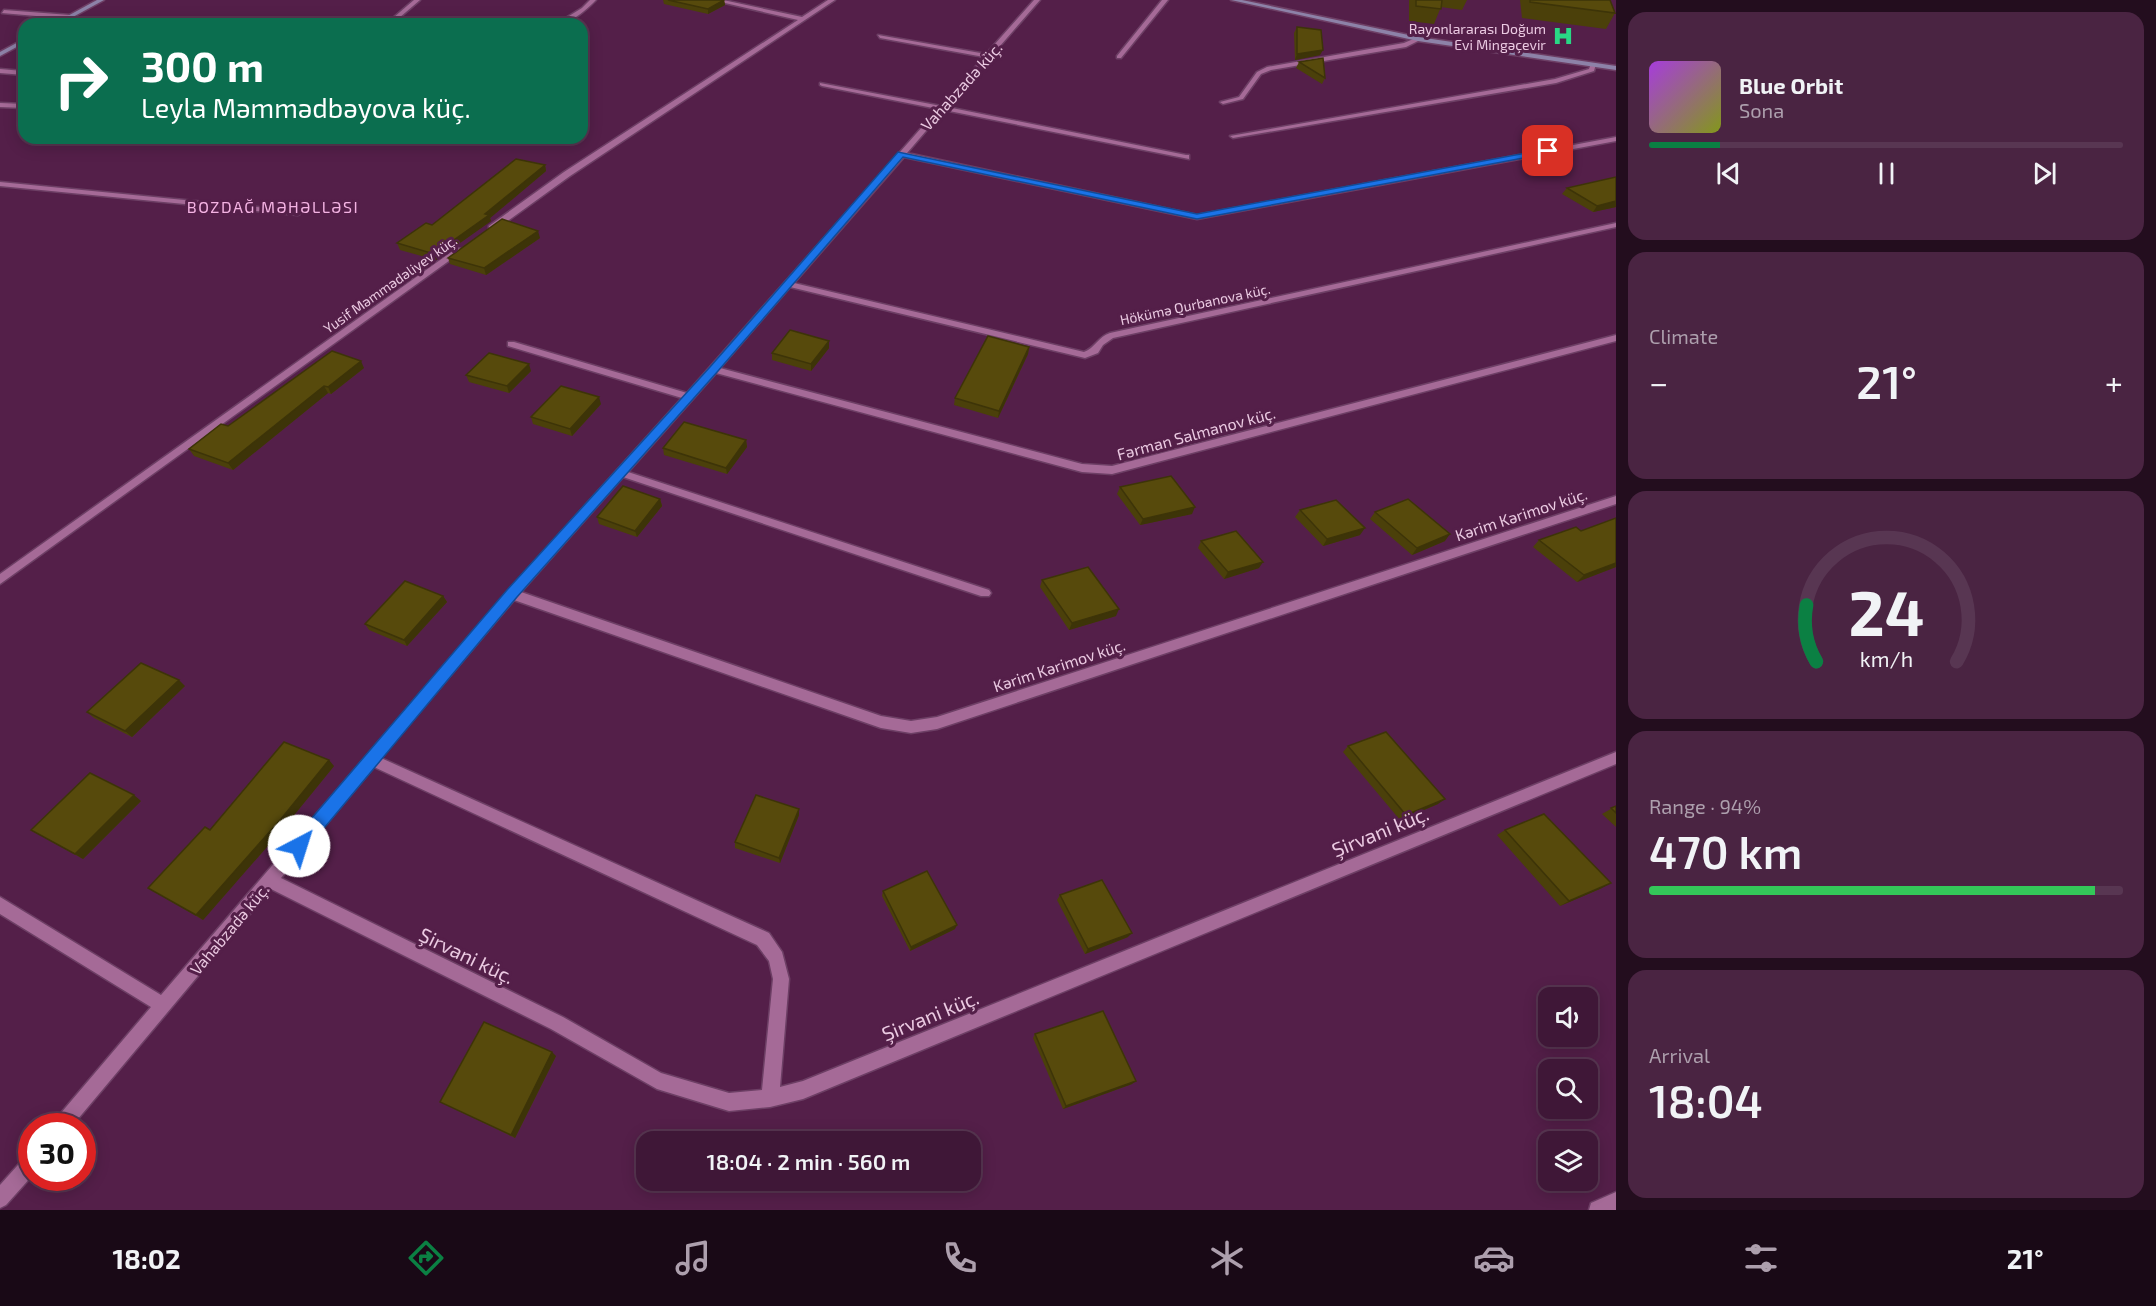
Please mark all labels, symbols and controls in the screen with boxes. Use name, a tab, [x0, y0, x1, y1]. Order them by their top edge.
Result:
place label: Rayonlararası Doğum Evi Mingəçevir	[1409, 20, 1546, 54]
hospital icon: Rayonlararası Doğum Evi Mingəçevir	[1551, 24, 1575, 48]
street label: Vahabzadə küç.	[916, 38, 1006, 135]
text: 300 m	[141, 40, 264, 90]
icon: right	[42, 42, 120, 120]
text: Blue Orbit	[1739, 72, 1843, 98]
text: Leyla Məmmədbəyova küç.	[141, 91, 471, 123]
text: Sona	[1739, 98, 1784, 122]
pin	[1522, 125, 1573, 176]
icon: arrive	[1531, 134, 1564, 167]
icon: previous	[1712, 157, 1745, 190]
icon: pause	[1870, 157, 1903, 190]
icon: next	[2028, 157, 2061, 190]
district label: BOZDAĞ MƏHƏLLƏSI	[187, 197, 359, 216]
street label: Yusif Məmmədəliyev küç.	[320, 231, 461, 337]
street label: Hökümə Qurbanova küç.	[1118, 280, 1272, 329]
text: Climate	[1649, 324, 1718, 348]
text: 21°	[1856, 354, 1917, 408]
text: −	[1649, 362, 1668, 402]
text: +	[2105, 362, 2123, 402]
street label: Fərman Salmanov küç.	[1115, 403, 1278, 464]
street label: Kərim Kərimov küç.	[1452, 484, 1590, 545]
text: 24	[1848, 574, 1924, 649]
street label: Kərim Kərimov küç.	[990, 635, 1128, 696]
text: km/h	[1859, 646, 1913, 671]
text: Range · 94%	[1649, 794, 1761, 818]
street label: Şirvani küç.	[1328, 801, 1432, 862]
position arrow	[267, 814, 331, 878]
text: 470 km	[1649, 824, 1802, 878]
street label: Vahabzadə küç.	[186, 880, 273, 979]
street label: Şirvani küç.	[415, 922, 518, 989]
street label: Şirvani küç.	[878, 985, 982, 1046]
map controls	[1538, 987, 1598, 1191]
button: sound	[1538, 987, 1598, 1047]
text: Arrival	[1649, 1043, 1710, 1067]
button: search	[1538, 1059, 1598, 1119]
text: 18:04	[1649, 1073, 1763, 1127]
speed limit sign: 30	[18, 1113, 96, 1191]
button: layers	[1538, 1131, 1598, 1191]
text: 18:04 · 2 min · 560 m	[707, 1148, 910, 1174]
icon: directions	[405, 1237, 447, 1279]
icon: music	[672, 1237, 714, 1279]
icon: phone	[939, 1237, 981, 1279]
icon: climate	[1206, 1237, 1248, 1279]
icon: car	[1473, 1237, 1515, 1279]
icon: filters	[1740, 1237, 1782, 1279]
text: 18:02	[112, 1242, 181, 1274]
text: 21°	[2007, 1242, 2043, 1274]

